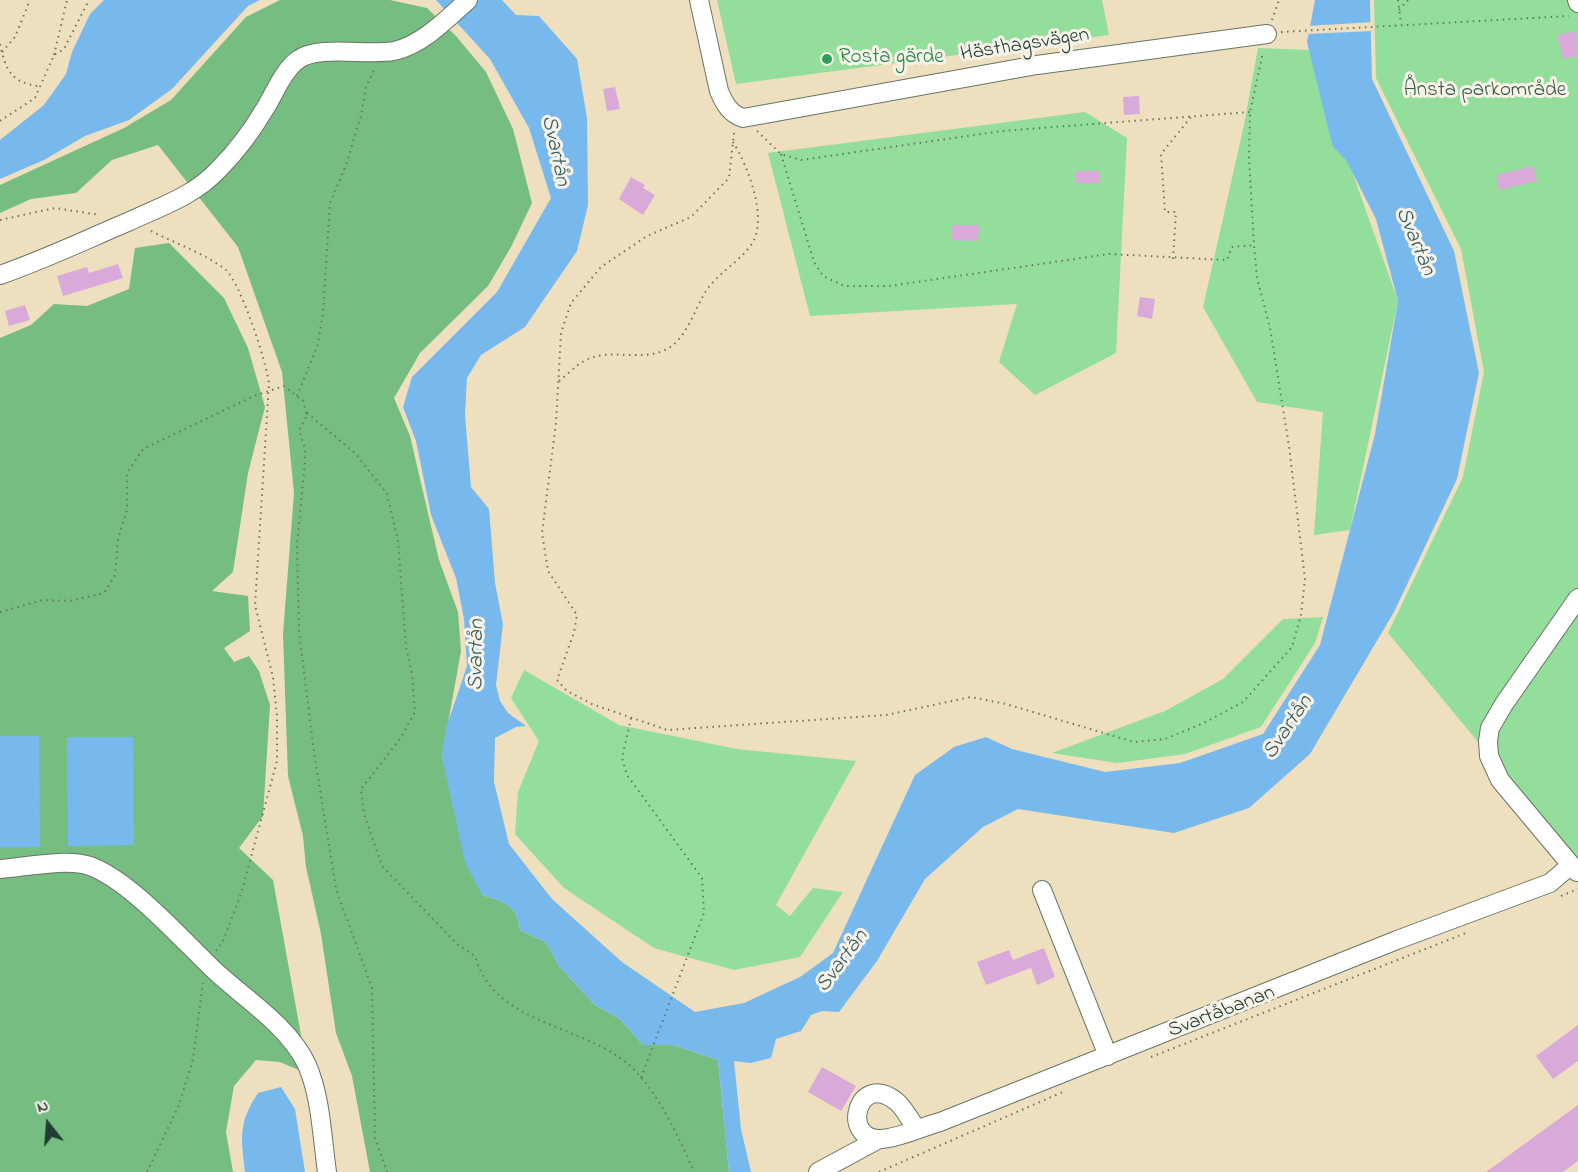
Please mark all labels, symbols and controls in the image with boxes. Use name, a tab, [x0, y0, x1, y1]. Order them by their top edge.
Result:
street label: Hästhagsvägen	[959, 23, 1091, 69]
place label: Rosta gärde	[839, 46, 944, 72]
marker: Rosta gärde	[820, 52, 834, 66]
park label: Ånsta parkområde	[1404, 79, 1566, 105]
water label: Svartån	[534, 113, 574, 189]
water label: Svartån	[1388, 204, 1440, 280]
water label: Svartån	[464, 619, 492, 691]
water label: Svartån	[1258, 691, 1320, 765]
water label: Svartån	[811, 926, 875, 998]
street label: Svartåbanan	[1165, 981, 1279, 1045]
north arrow	[18, 1094, 78, 1154]
text: N	[34, 1094, 51, 1120]

